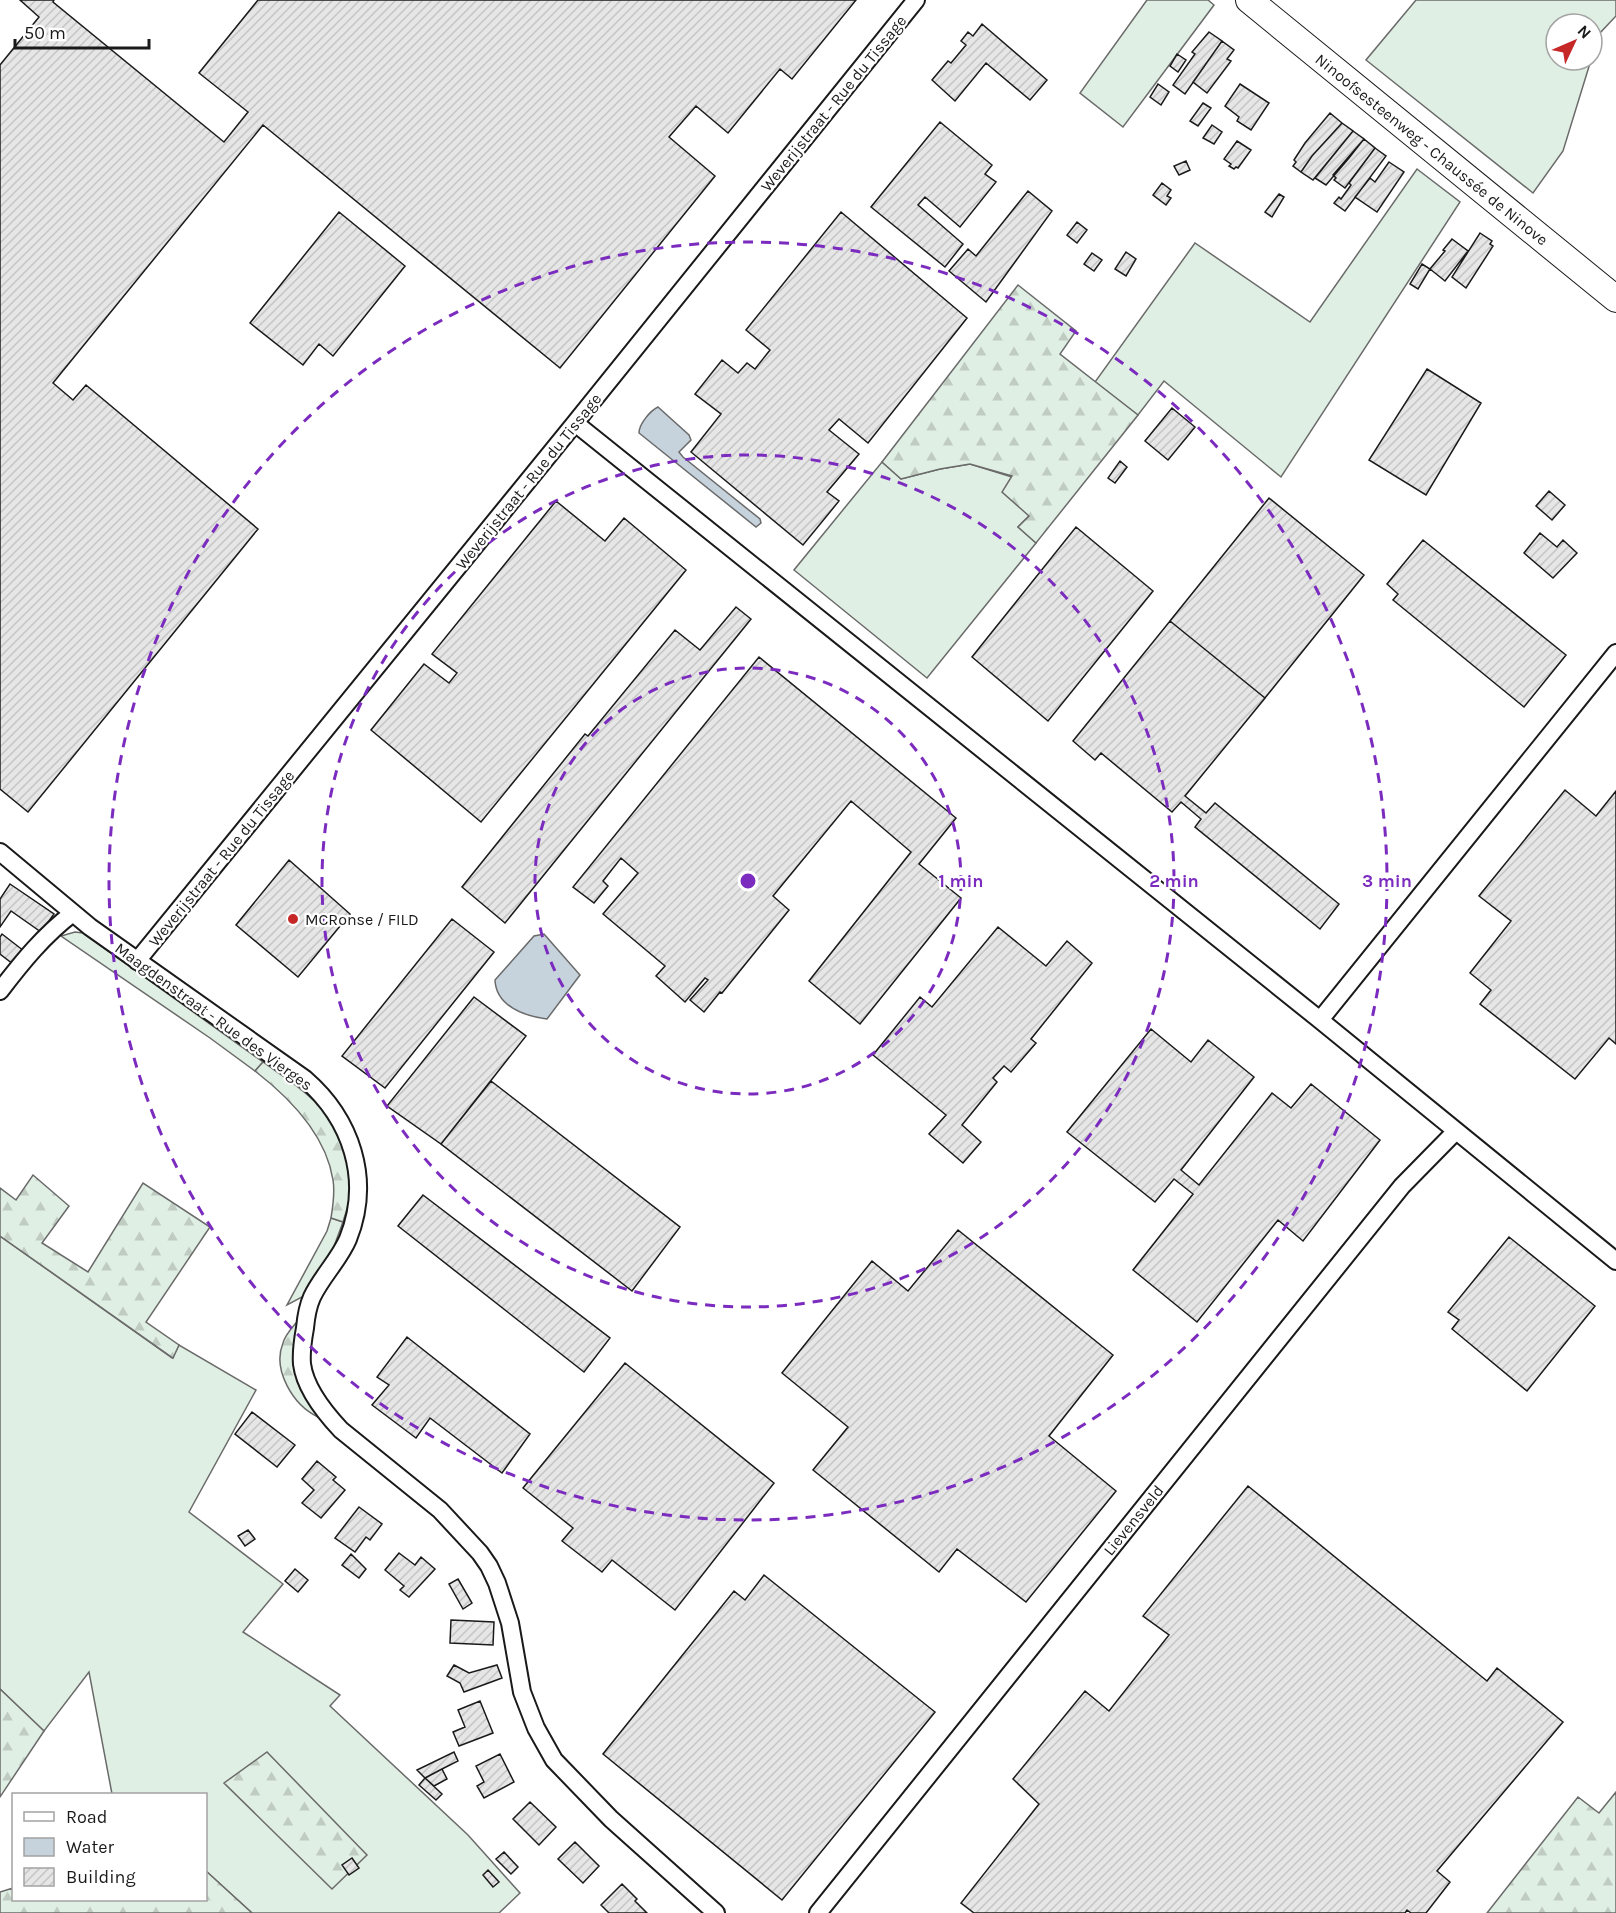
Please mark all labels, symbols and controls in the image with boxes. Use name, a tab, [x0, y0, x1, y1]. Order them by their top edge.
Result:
street label: Weverijstraat - Rue du Tissage	[756, 11, 910, 195]
scale bar	[15, 12, 148, 50]
north arrow	[1544, 12, 1604, 72]
text: N	[1574, 21, 1595, 43]
text: 50 m	[24, 22, 66, 44]
street label: Ninoofsesteenweg - Chaussée de Ninove	[1311, 50, 1552, 249]
street label: Weverijstraat - Rue du Tissage	[451, 389, 605, 573]
street label: Weverijstraat - Rue du Tissage	[144, 766, 298, 950]
text: 1 min	[938, 870, 984, 892]
text: 2 min	[1149, 870, 1199, 892]
text: 3 min	[1362, 870, 1412, 892]
centre of rings	[738, 871, 758, 891]
place label: MCRonse / FILD	[305, 910, 419, 929]
marker: MCRonse / FILD	[286, 912, 300, 926]
street label: Maagdenstraat - Rue des Vierges	[111, 938, 316, 1094]
street label: Lievensveld	[1099, 1481, 1168, 1559]
legend	[12, 1793, 207, 1901]
text: Road	[66, 1806, 107, 1828]
text: Water	[66, 1836, 114, 1858]
text: Building	[66, 1866, 136, 1888]

